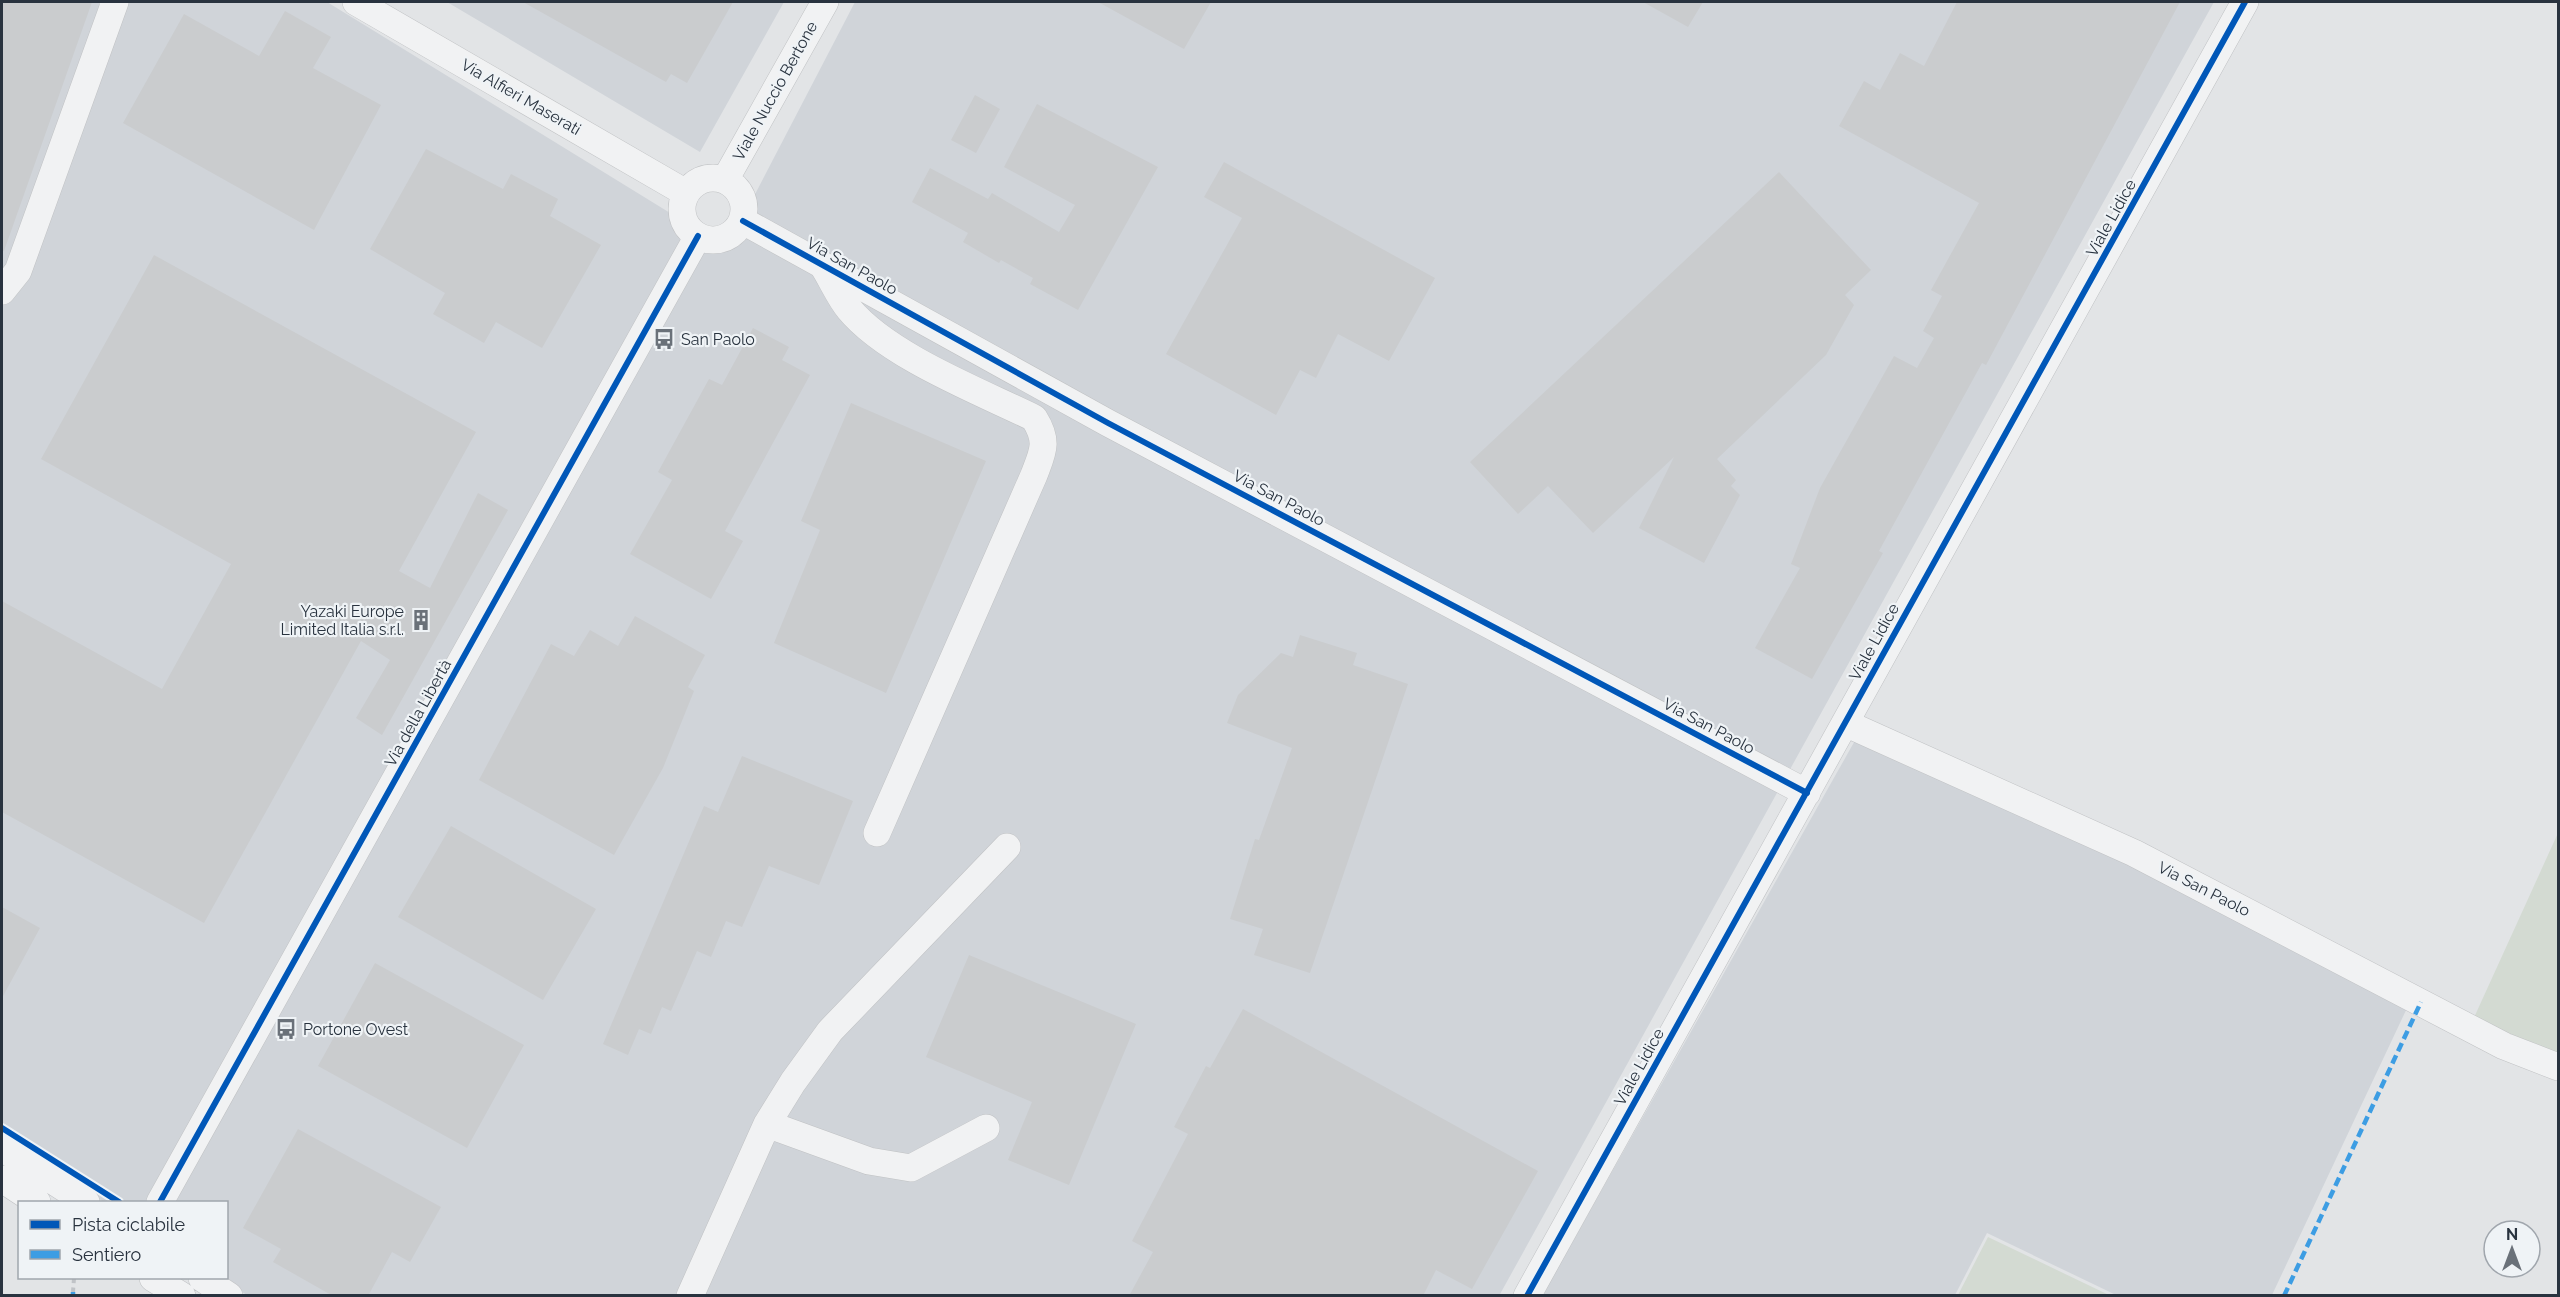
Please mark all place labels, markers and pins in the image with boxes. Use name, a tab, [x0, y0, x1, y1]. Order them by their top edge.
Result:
bus stop icon: San Paolo	[652, 327, 676, 351]
place label: San Paolo	[681, 330, 755, 349]
place label: Yazaki Europe Limited Italia s.r.l.	[281, 602, 404, 639]
building icon: Yazaki Europe Limited Italia s.r.l.	[409, 608, 433, 632]
bus stop icon: Portone Ovest	[274, 1017, 298, 1041]
place label: Portone Ovest	[303, 1020, 409, 1039]

